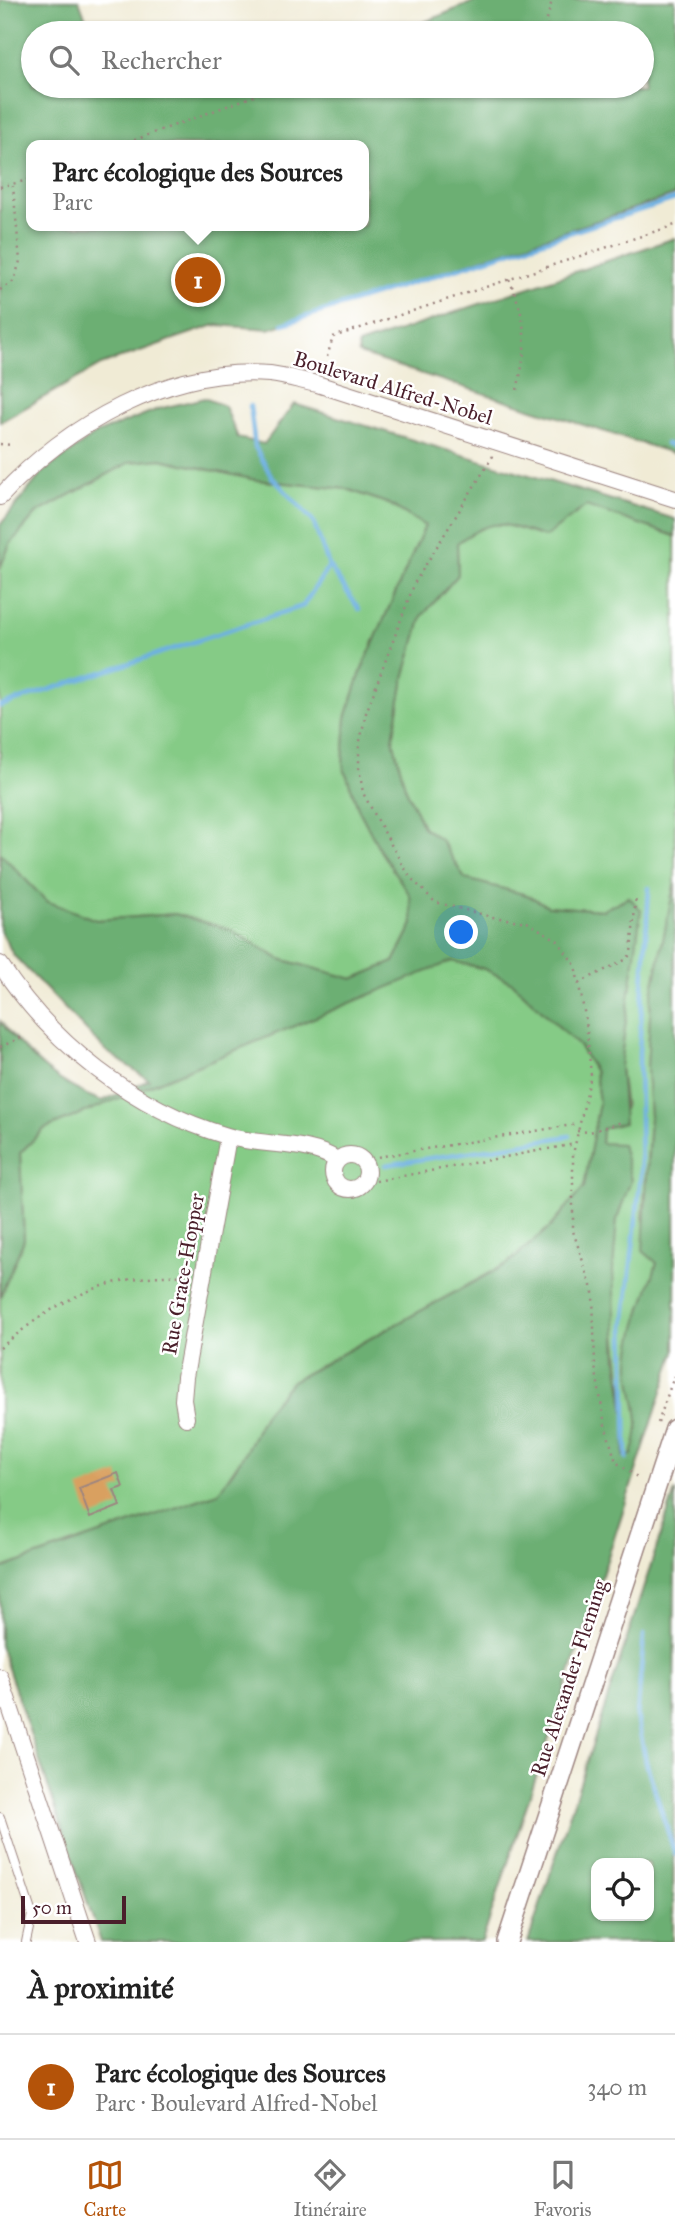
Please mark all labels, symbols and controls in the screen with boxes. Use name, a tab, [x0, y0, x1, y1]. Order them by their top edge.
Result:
search box	[21, 21, 654, 98]
icon: search	[45, 41, 83, 79]
text: Rechercher	[101, 44, 222, 76]
popup	[26, 140, 369, 231]
text: Parc écologique des Sources	[52, 156, 343, 188]
text: Parc	[52, 188, 93, 216]
pin: 1	[175, 254, 221, 306]
street label: Boulevard Alfred-Nobel	[290, 345, 496, 431]
your location	[444, 915, 478, 949]
street label: Rue Grace-Hopper	[156, 1191, 210, 1357]
street label: Rue Alexander-Fleming	[525, 1576, 613, 1780]
map controls	[591, 1858, 654, 1921]
button: locate	[591, 1858, 654, 1921]
scale bar	[21, 1893, 126, 1925]
text: 50 m	[32, 1896, 72, 1919]
text: À proximité	[28, 1970, 174, 2006]
text: Parc écologique des Sources	[95, 2057, 386, 2089]
text: 1	[46, 2073, 56, 2101]
text: 340 m	[587, 2073, 647, 2101]
text: Parc · Boulevard Alfred-Nobel	[95, 2089, 378, 2117]
tab: Carte	[84, 2156, 126, 2221]
tab: Itinéraire	[293, 2156, 367, 2221]
tab: Favoris	[534, 2156, 591, 2221]

